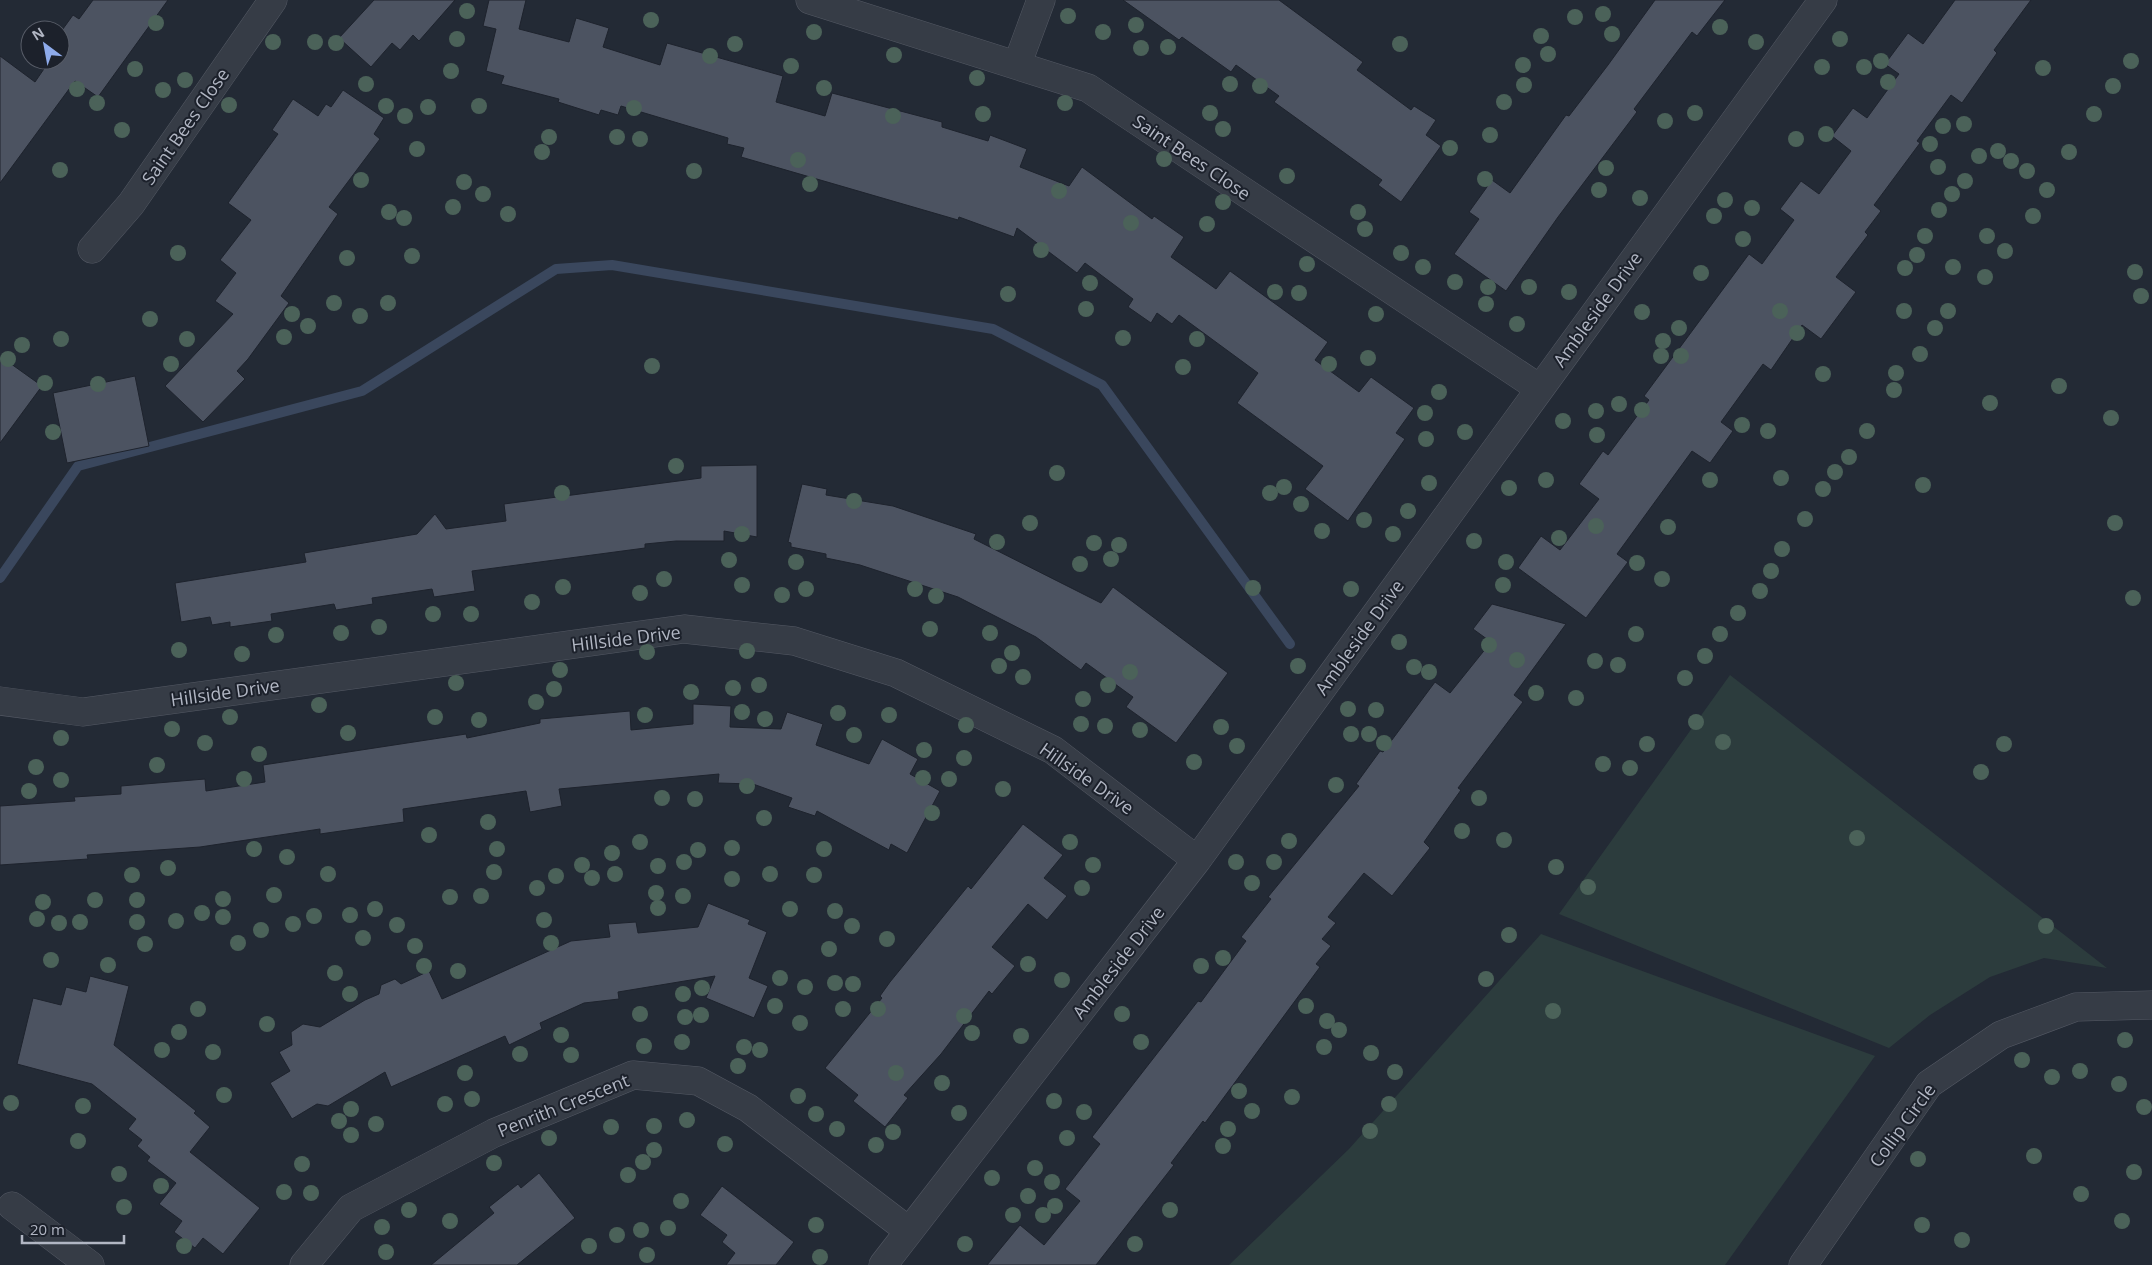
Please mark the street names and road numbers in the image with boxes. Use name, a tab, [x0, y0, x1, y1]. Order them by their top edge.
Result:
street label: Saint Bees Close	[136, 63, 234, 189]
street label: Saint Bees Close	[1128, 109, 1256, 205]
street label: Ambleside Drive	[1547, 247, 1647, 371]
street label: Ambleside Drive	[1309, 575, 1409, 699]
street label: Hillside Drive	[570, 619, 682, 657]
street label: Hillside Drive	[169, 672, 281, 712]
street label: Hillside Drive	[1035, 737, 1139, 819]
street label: Ambleside Drive	[1066, 901, 1170, 1023]
street label: Penrith Crescent	[494, 1068, 632, 1142]
street label: Collip Circle	[1863, 1078, 1941, 1172]

